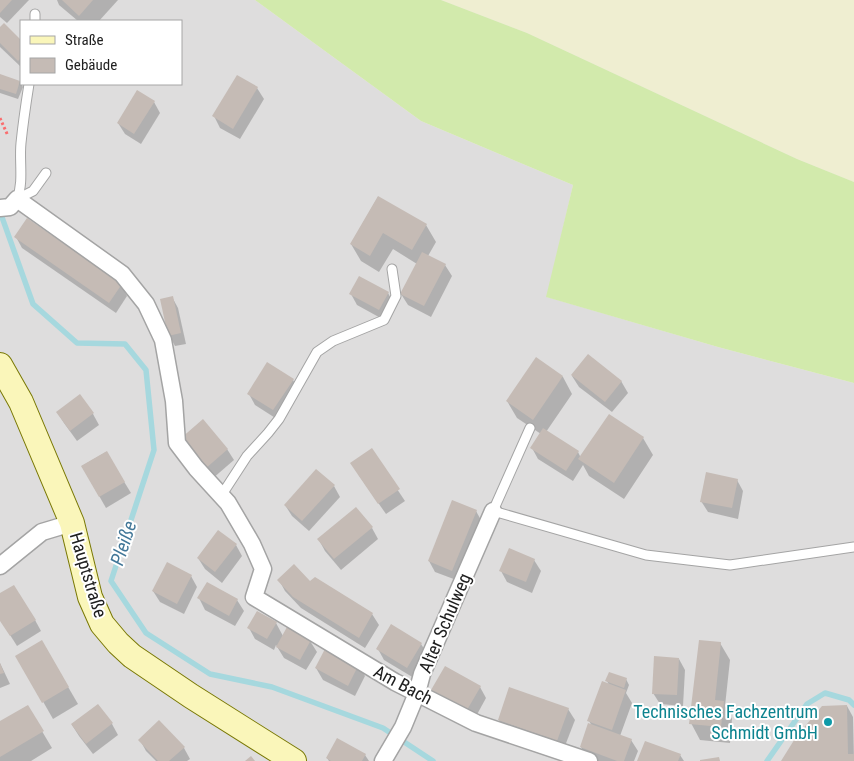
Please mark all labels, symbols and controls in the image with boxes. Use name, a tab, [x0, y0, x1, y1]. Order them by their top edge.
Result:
legend	[20, 20, 182, 85]
text: Straße	[65, 31, 104, 49]
text: Gebäude	[65, 56, 117, 74]
water label: Pleiße	[105, 518, 141, 568]
street label: Hauptstraße	[66, 530, 111, 620]
street label: Alter Schulweg	[414, 570, 475, 676]
street label: Am Bach	[370, 660, 436, 709]
place label: Technisches Fachzentrum Schmidt GmbH	[633, 701, 818, 743]
marker: Technisches Fachzentrum Schmidt GmbH	[822, 716, 834, 728]

